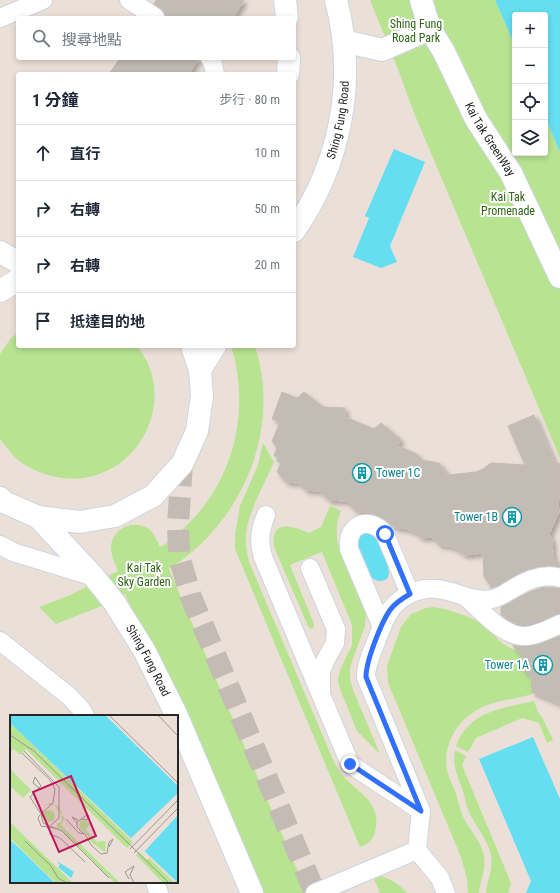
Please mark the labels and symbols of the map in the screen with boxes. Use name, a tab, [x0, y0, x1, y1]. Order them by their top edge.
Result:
park label: Shing Fung Road Park	[390, 17, 442, 45]
street label: Shing Fung Road	[324, 80, 352, 161]
street label: Kai Tak GreenWay	[462, 100, 518, 179]
park label: Kai Tak Promenade	[481, 190, 535, 218]
building icon: Tower 1C	[351, 462, 373, 484]
place label: Tower 1C	[376, 466, 420, 480]
building icon: Tower 1B	[501, 506, 523, 528]
place label: Tower 1B	[454, 510, 498, 524]
route start	[376, 525, 394, 543]
park label: Kai Tak Sky Garden	[117, 561, 171, 589]
street label: Shing Fung Road	[123, 622, 173, 699]
building icon: Tower 1A	[532, 654, 554, 676]
place label: Tower 1A	[485, 658, 529, 672]
inset map	[10, 715, 178, 883]
route end	[341, 755, 359, 773]

